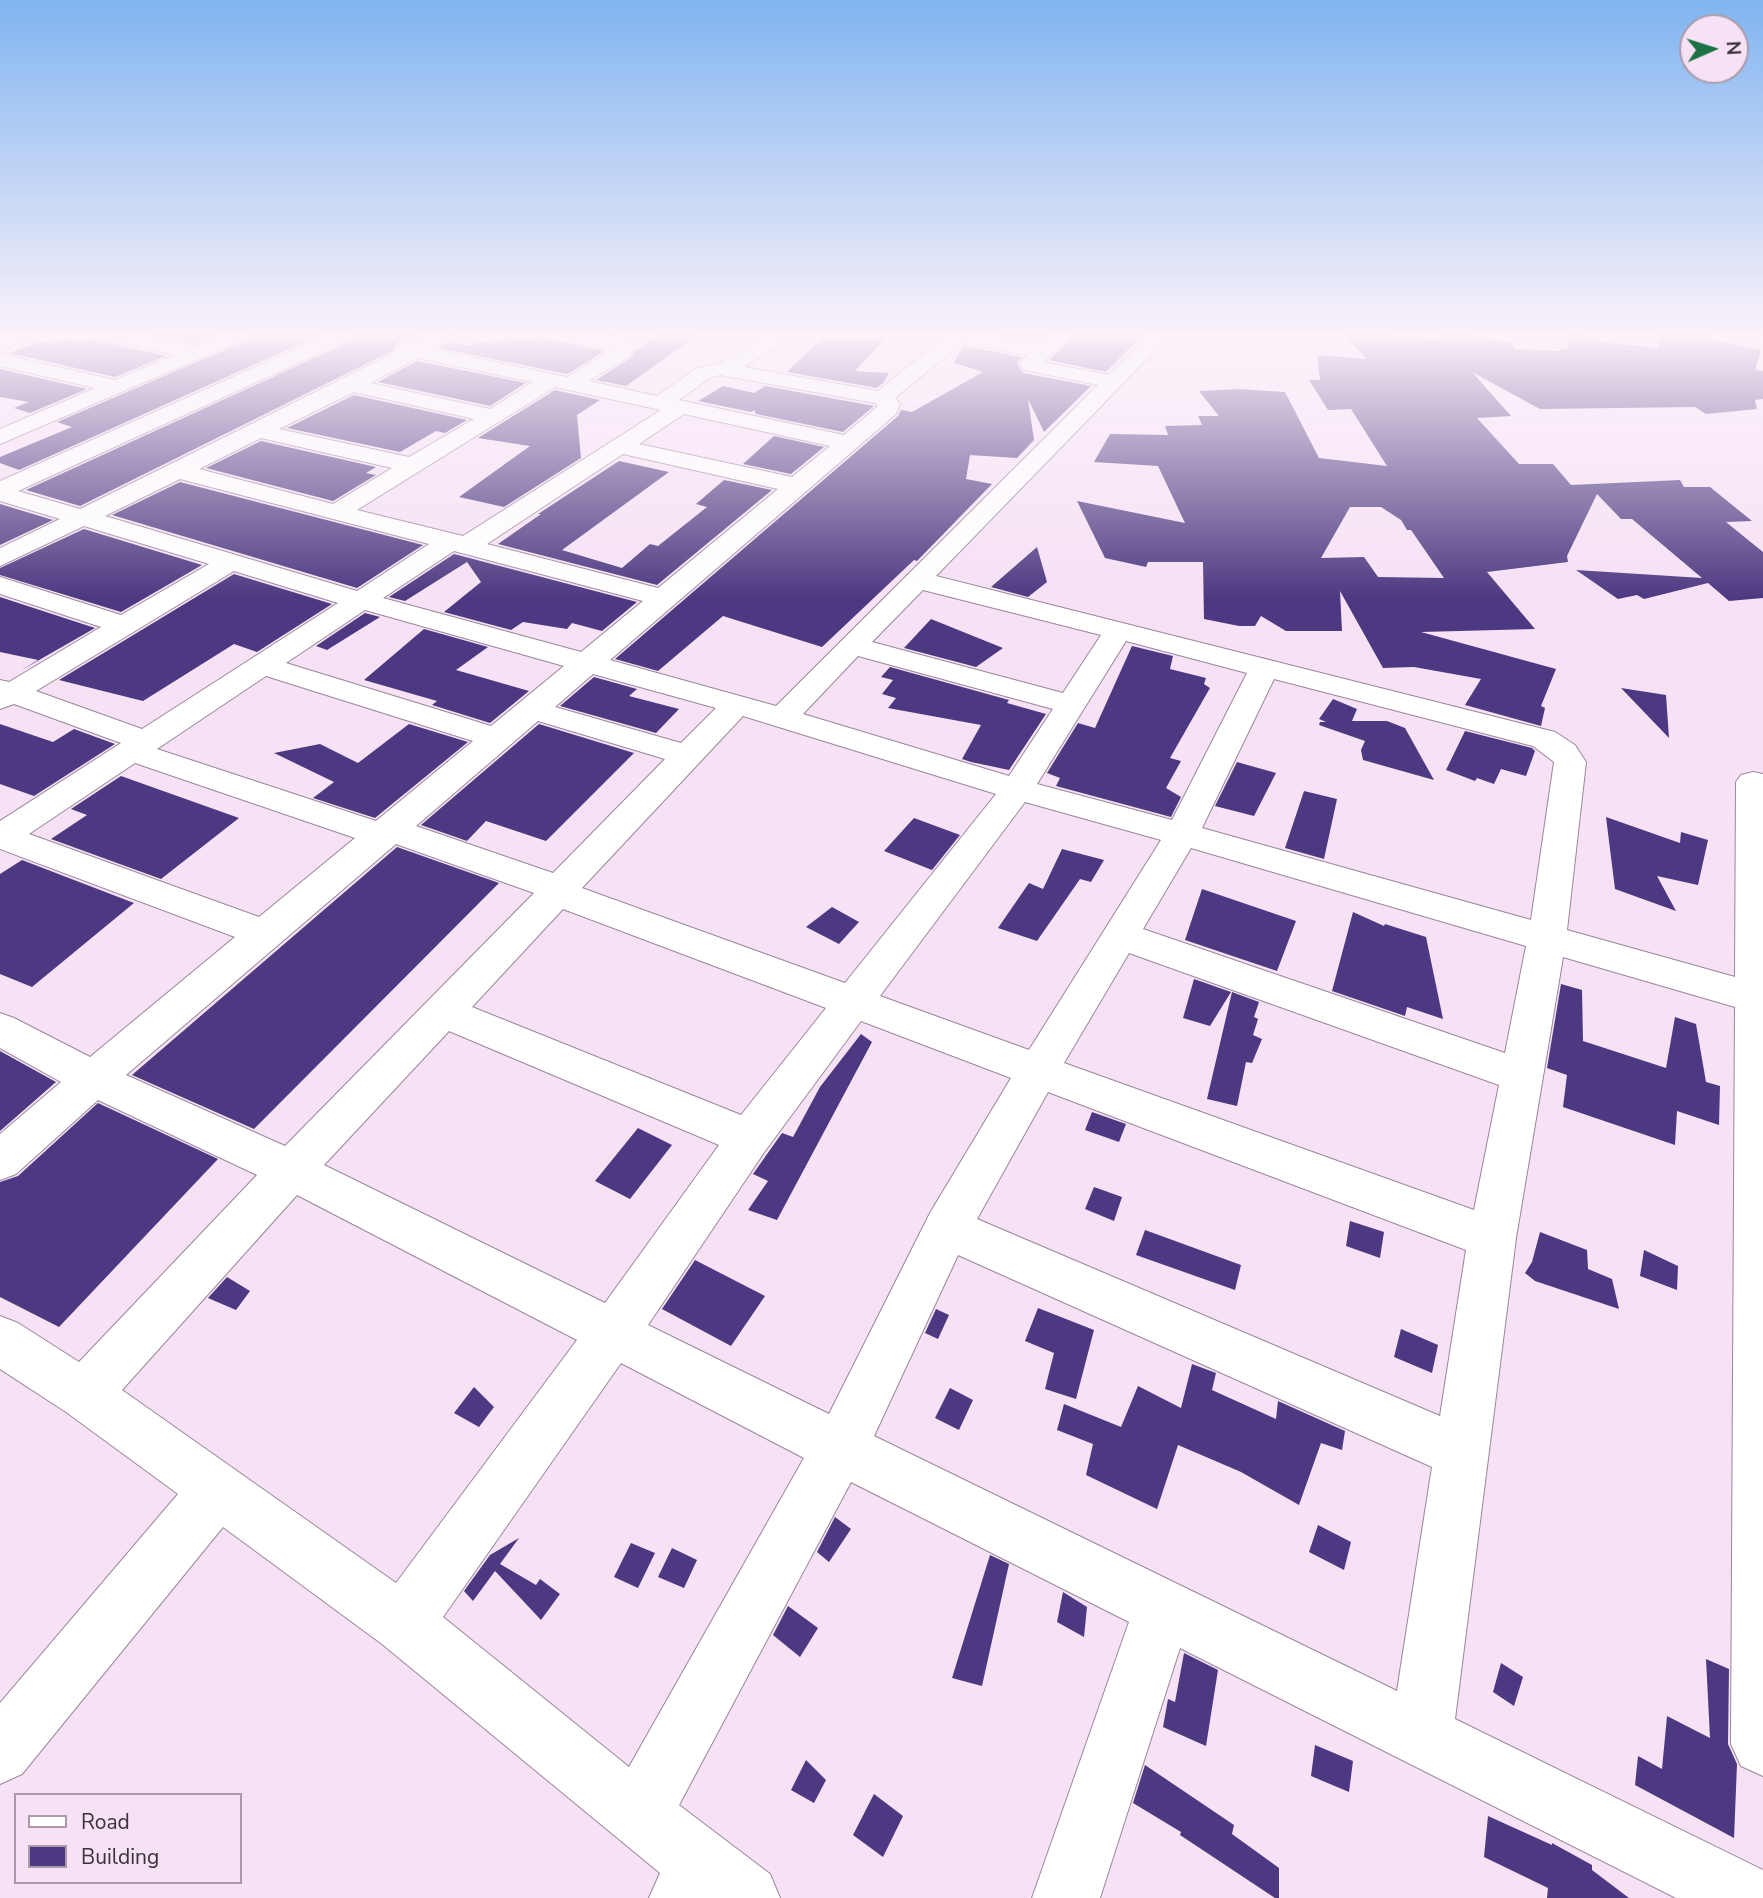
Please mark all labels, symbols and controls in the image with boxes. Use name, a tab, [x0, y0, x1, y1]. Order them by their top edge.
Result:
north arrow	[1679, 14, 1749, 84]
text: N	[1720, 40, 1746, 56]
legend	[14, 1793, 242, 1884]
text: Road	[81, 1808, 130, 1836]
text: Building	[81, 1843, 159, 1871]

